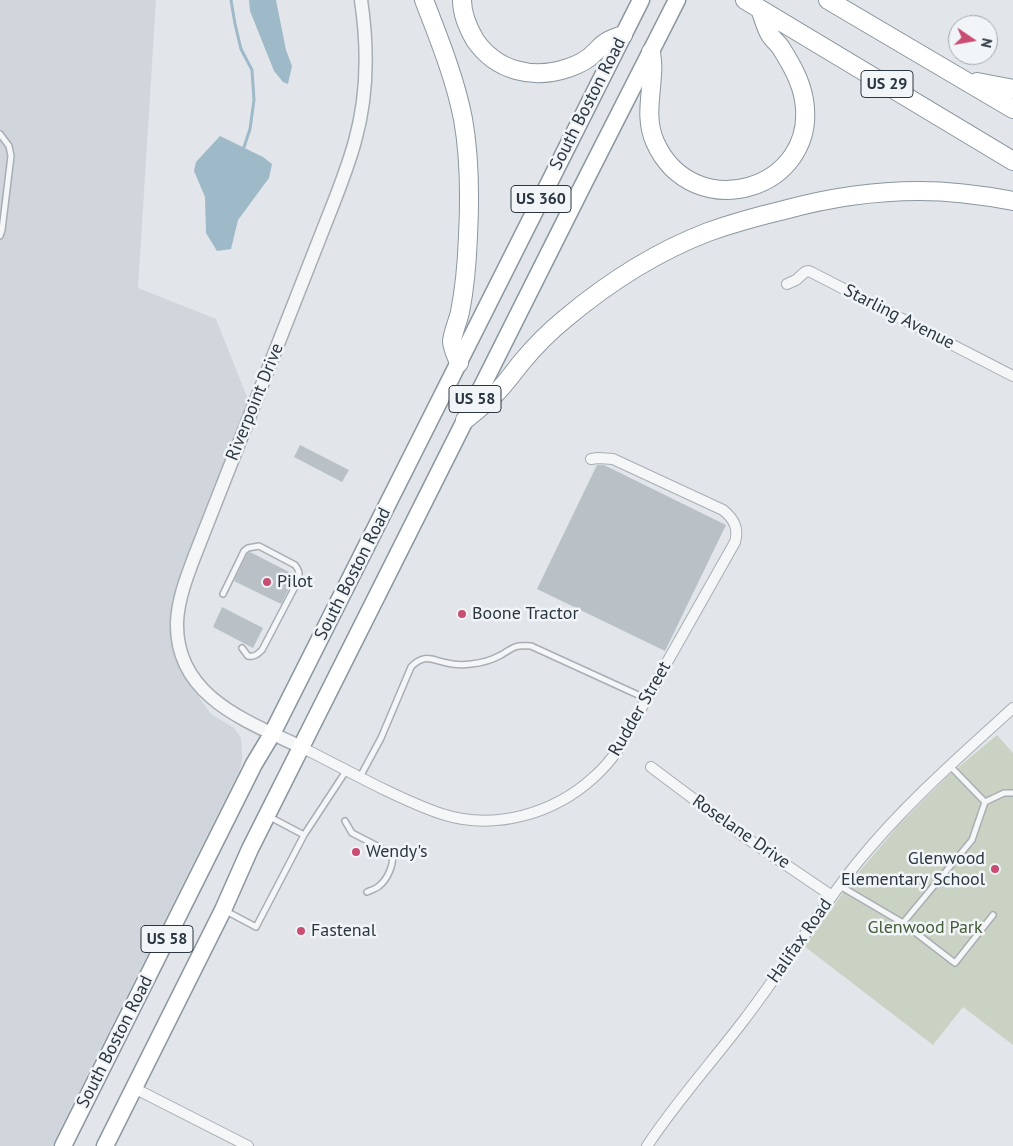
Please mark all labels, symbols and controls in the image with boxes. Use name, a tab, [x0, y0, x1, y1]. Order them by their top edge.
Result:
north arrow	[948, 15, 998, 65]
street label: South Boston Road	[545, 34, 631, 174]
text: N	[977, 37, 996, 49]
road number: US 29	[861, 70, 913, 98]
road number: US 360	[511, 185, 571, 212]
street label: Starling Avenue	[840, 280, 958, 354]
street label: Riverpoint Drive	[222, 340, 288, 464]
road number: US 58	[449, 386, 501, 412]
street label: South Boston Road	[310, 504, 396, 644]
place label: Pilot	[277, 571, 313, 593]
marker: Pilot	[261, 576, 273, 588]
place label: Boone Tractor	[472, 603, 579, 625]
marker: Boone Tractor	[456, 608, 468, 620]
street label: Rudder Street	[604, 658, 676, 760]
street label: Roselane Drive	[688, 790, 794, 874]
place label: Wendy's	[366, 841, 428, 863]
marker: Wendy's	[350, 846, 362, 858]
place label: Glenwood Elementary School	[841, 848, 985, 891]
marker: Glenwood Elementary School	[989, 863, 1001, 875]
street label: Halifax Road	[763, 895, 837, 987]
park label: Glenwood Park	[867, 917, 983, 939]
place label: Fastenal	[311, 920, 376, 942]
marker: Fastenal	[295, 925, 307, 937]
road number: US 58	[141, 926, 193, 952]
street label: South Boston Road	[72, 972, 158, 1112]

